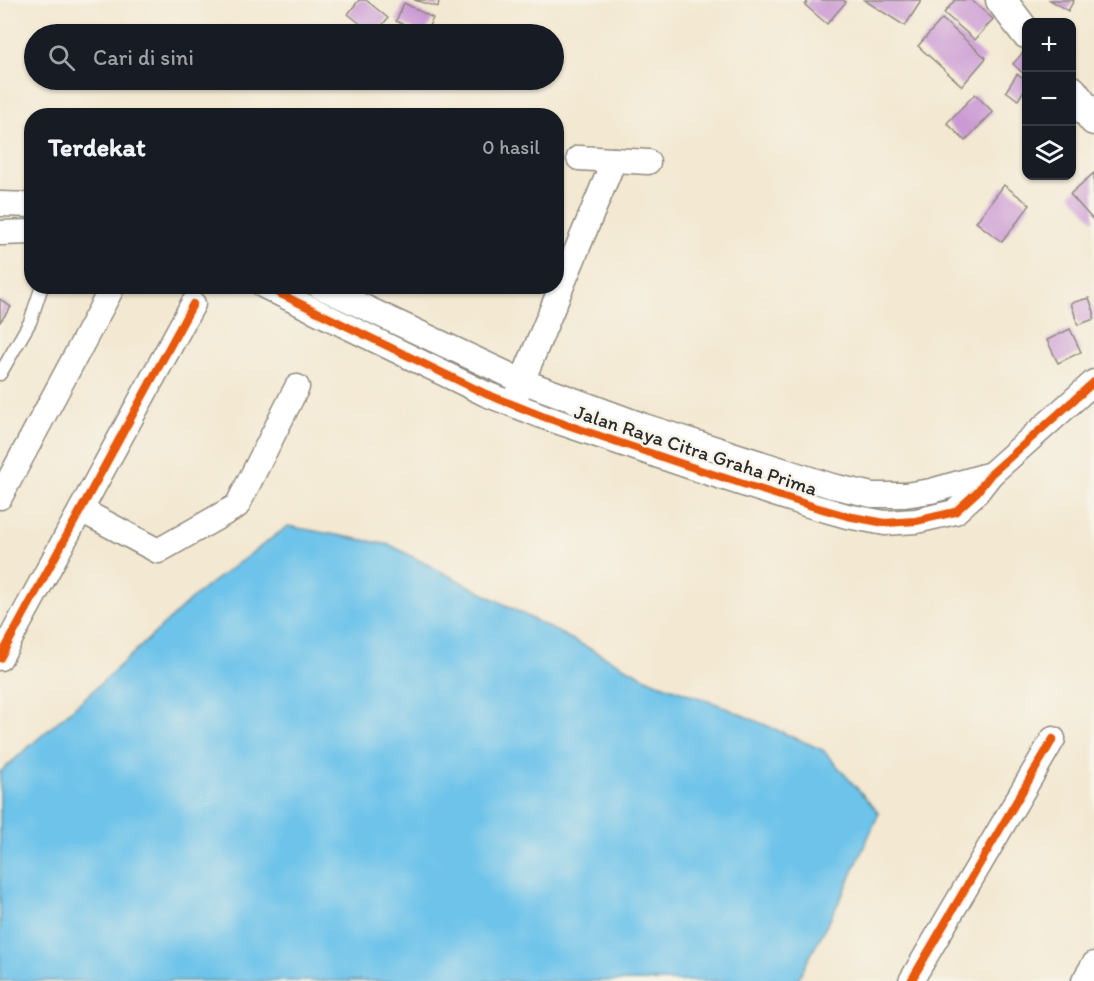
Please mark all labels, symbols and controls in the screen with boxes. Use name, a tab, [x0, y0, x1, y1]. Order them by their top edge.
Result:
map controls	[1022, 18, 1076, 180]
button: +	[1022, 18, 1076, 72]
search box	[24, 24, 564, 90]
icon: search	[45, 41, 78, 74]
text: Cari di sini	[93, 44, 194, 71]
button: −	[1022, 72, 1076, 126]
button: layers	[1022, 126, 1076, 180]
text: Terdekat	[48, 131, 146, 163]
text: 0 hasil	[482, 135, 540, 159]
street label: Jalan Raya Citra Graha Prima	[571, 399, 821, 501]

